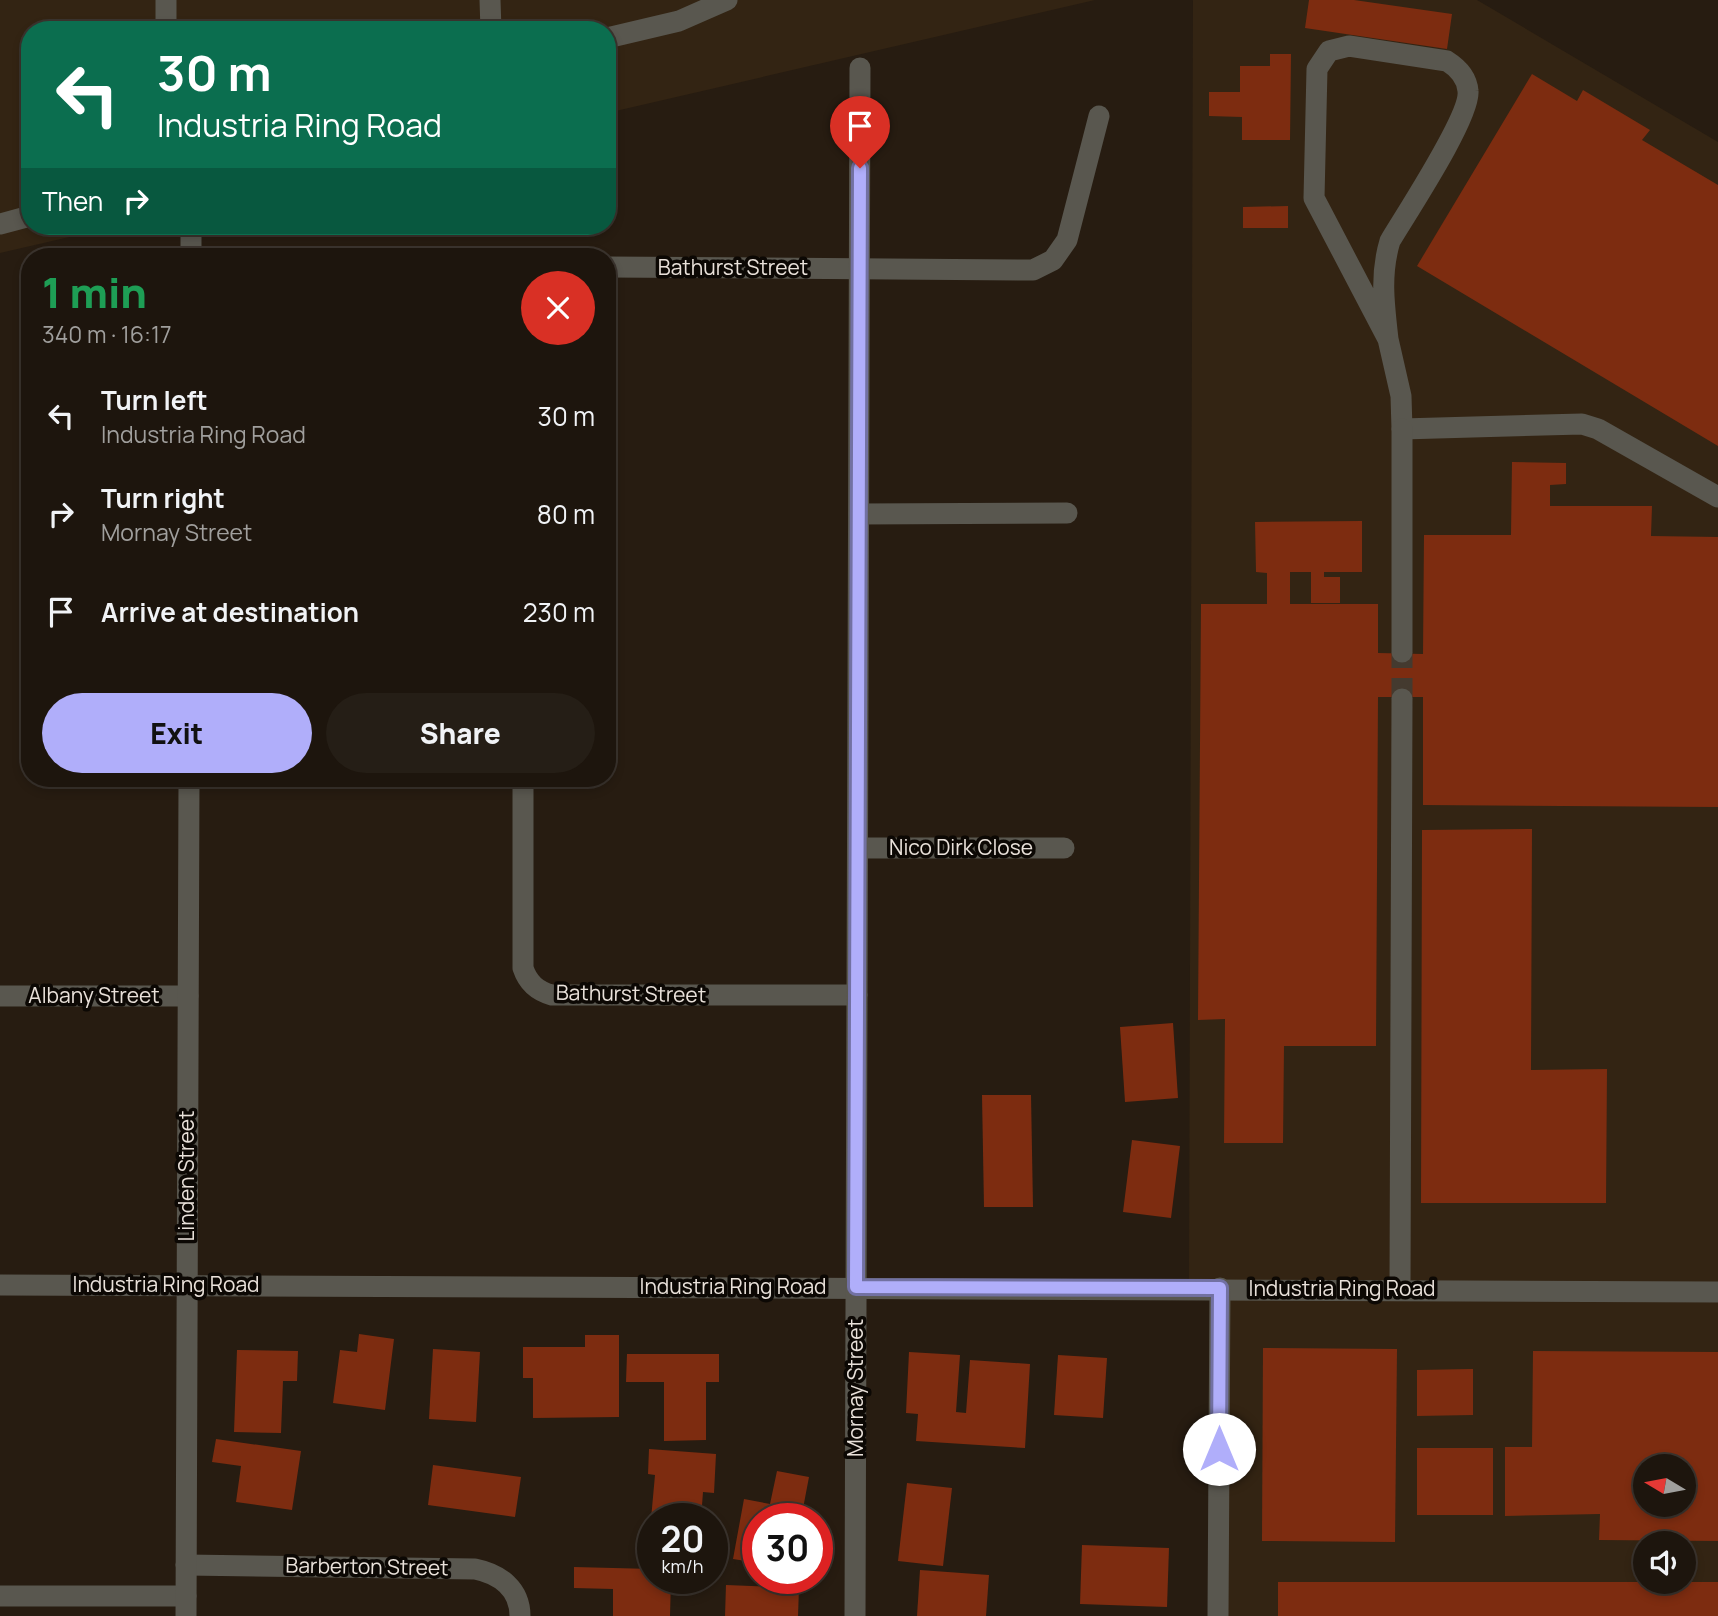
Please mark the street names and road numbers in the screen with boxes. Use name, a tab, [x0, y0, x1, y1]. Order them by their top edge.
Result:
street label: Bathurst Street	[658, 253, 808, 281]
street label: Nico Dirk Close	[889, 833, 1033, 861]
street label: Bathurst Street	[556, 978, 706, 1008]
street label: Albany Street	[28, 981, 160, 1009]
street label: Linden Street	[172, 1111, 200, 1241]
street label: Industria Ring Road	[72, 1270, 260, 1298]
street label: Industria Ring Road	[639, 1272, 827, 1300]
street label: Industria Ring Road	[1248, 1274, 1436, 1302]
street label: Mornay Street	[841, 1319, 869, 1457]
street label: Barberton Street	[285, 1551, 449, 1581]

